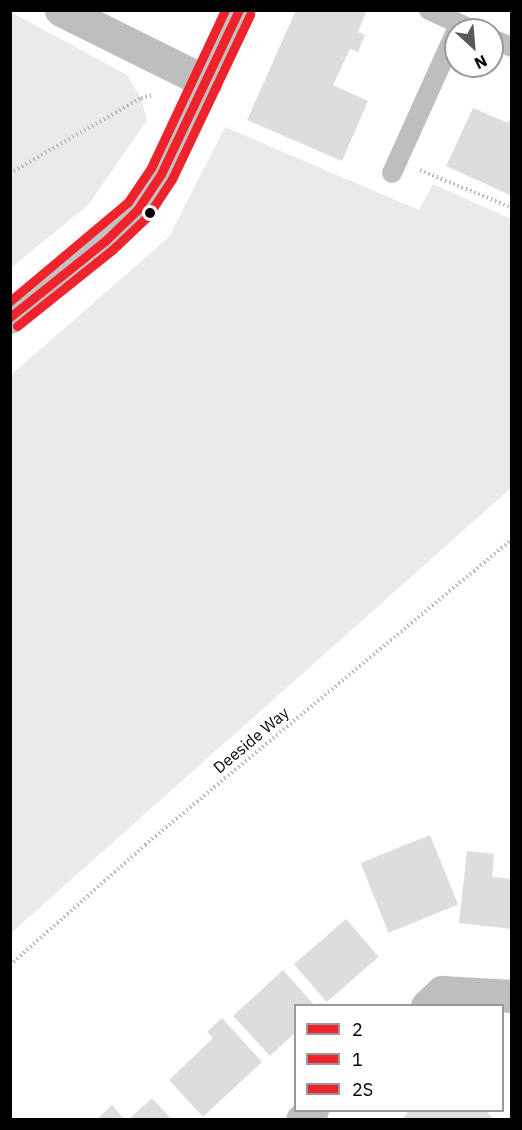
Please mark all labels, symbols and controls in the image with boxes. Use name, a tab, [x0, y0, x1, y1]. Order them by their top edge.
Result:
north arrow	[444, 18, 504, 78]
text: N	[471, 51, 491, 74]
unlabelled marker	[144, 207, 156, 219]
street label: Deeside Way	[209, 703, 293, 777]
legend	[294, 1004, 504, 1112]
text: 2	[352, 1018, 363, 1041]
text: 1	[352, 1048, 363, 1071]
text: 2S	[352, 1078, 373, 1101]

